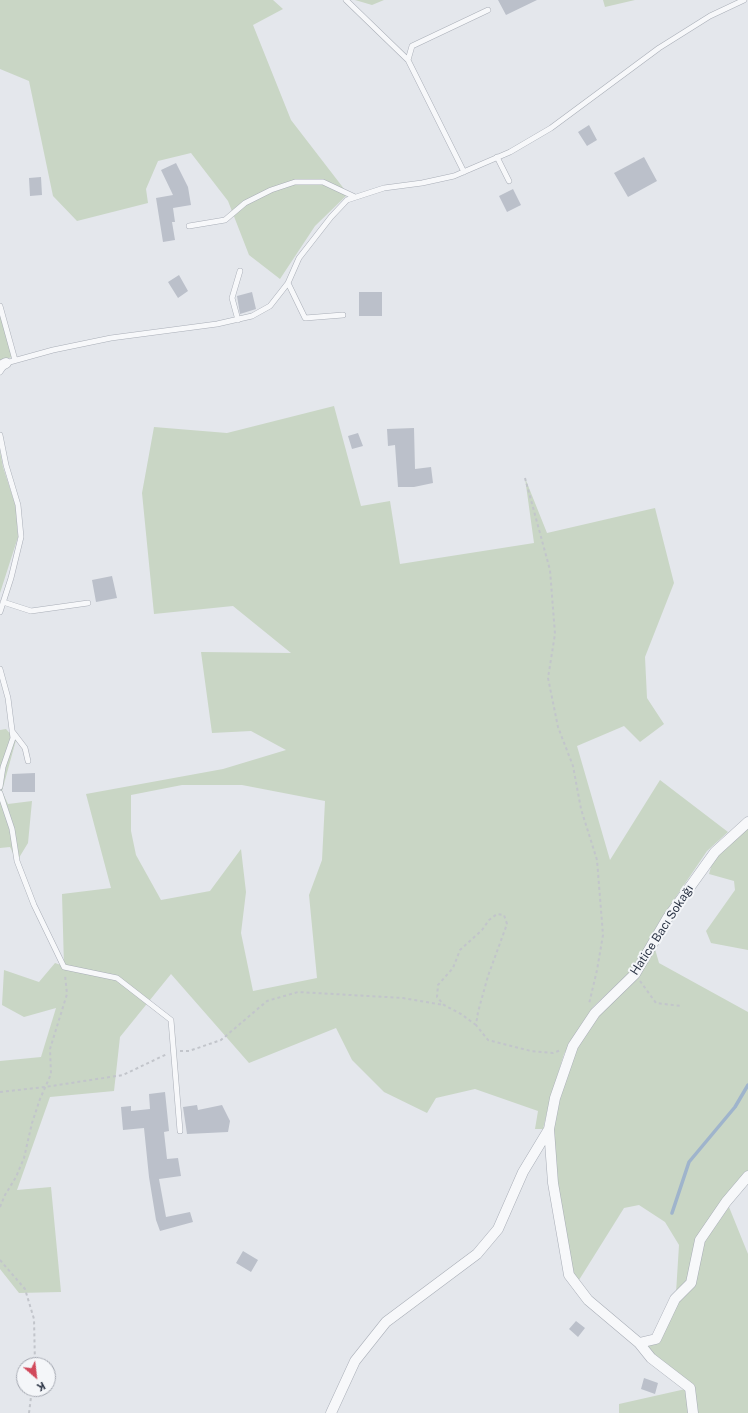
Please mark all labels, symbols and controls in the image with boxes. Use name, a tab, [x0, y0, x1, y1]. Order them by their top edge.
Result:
street label: Hatice Bacı Sokağı	[627, 882, 697, 978]
north arrow	[16, 1357, 56, 1397]
text: K	[35, 1380, 47, 1394]

